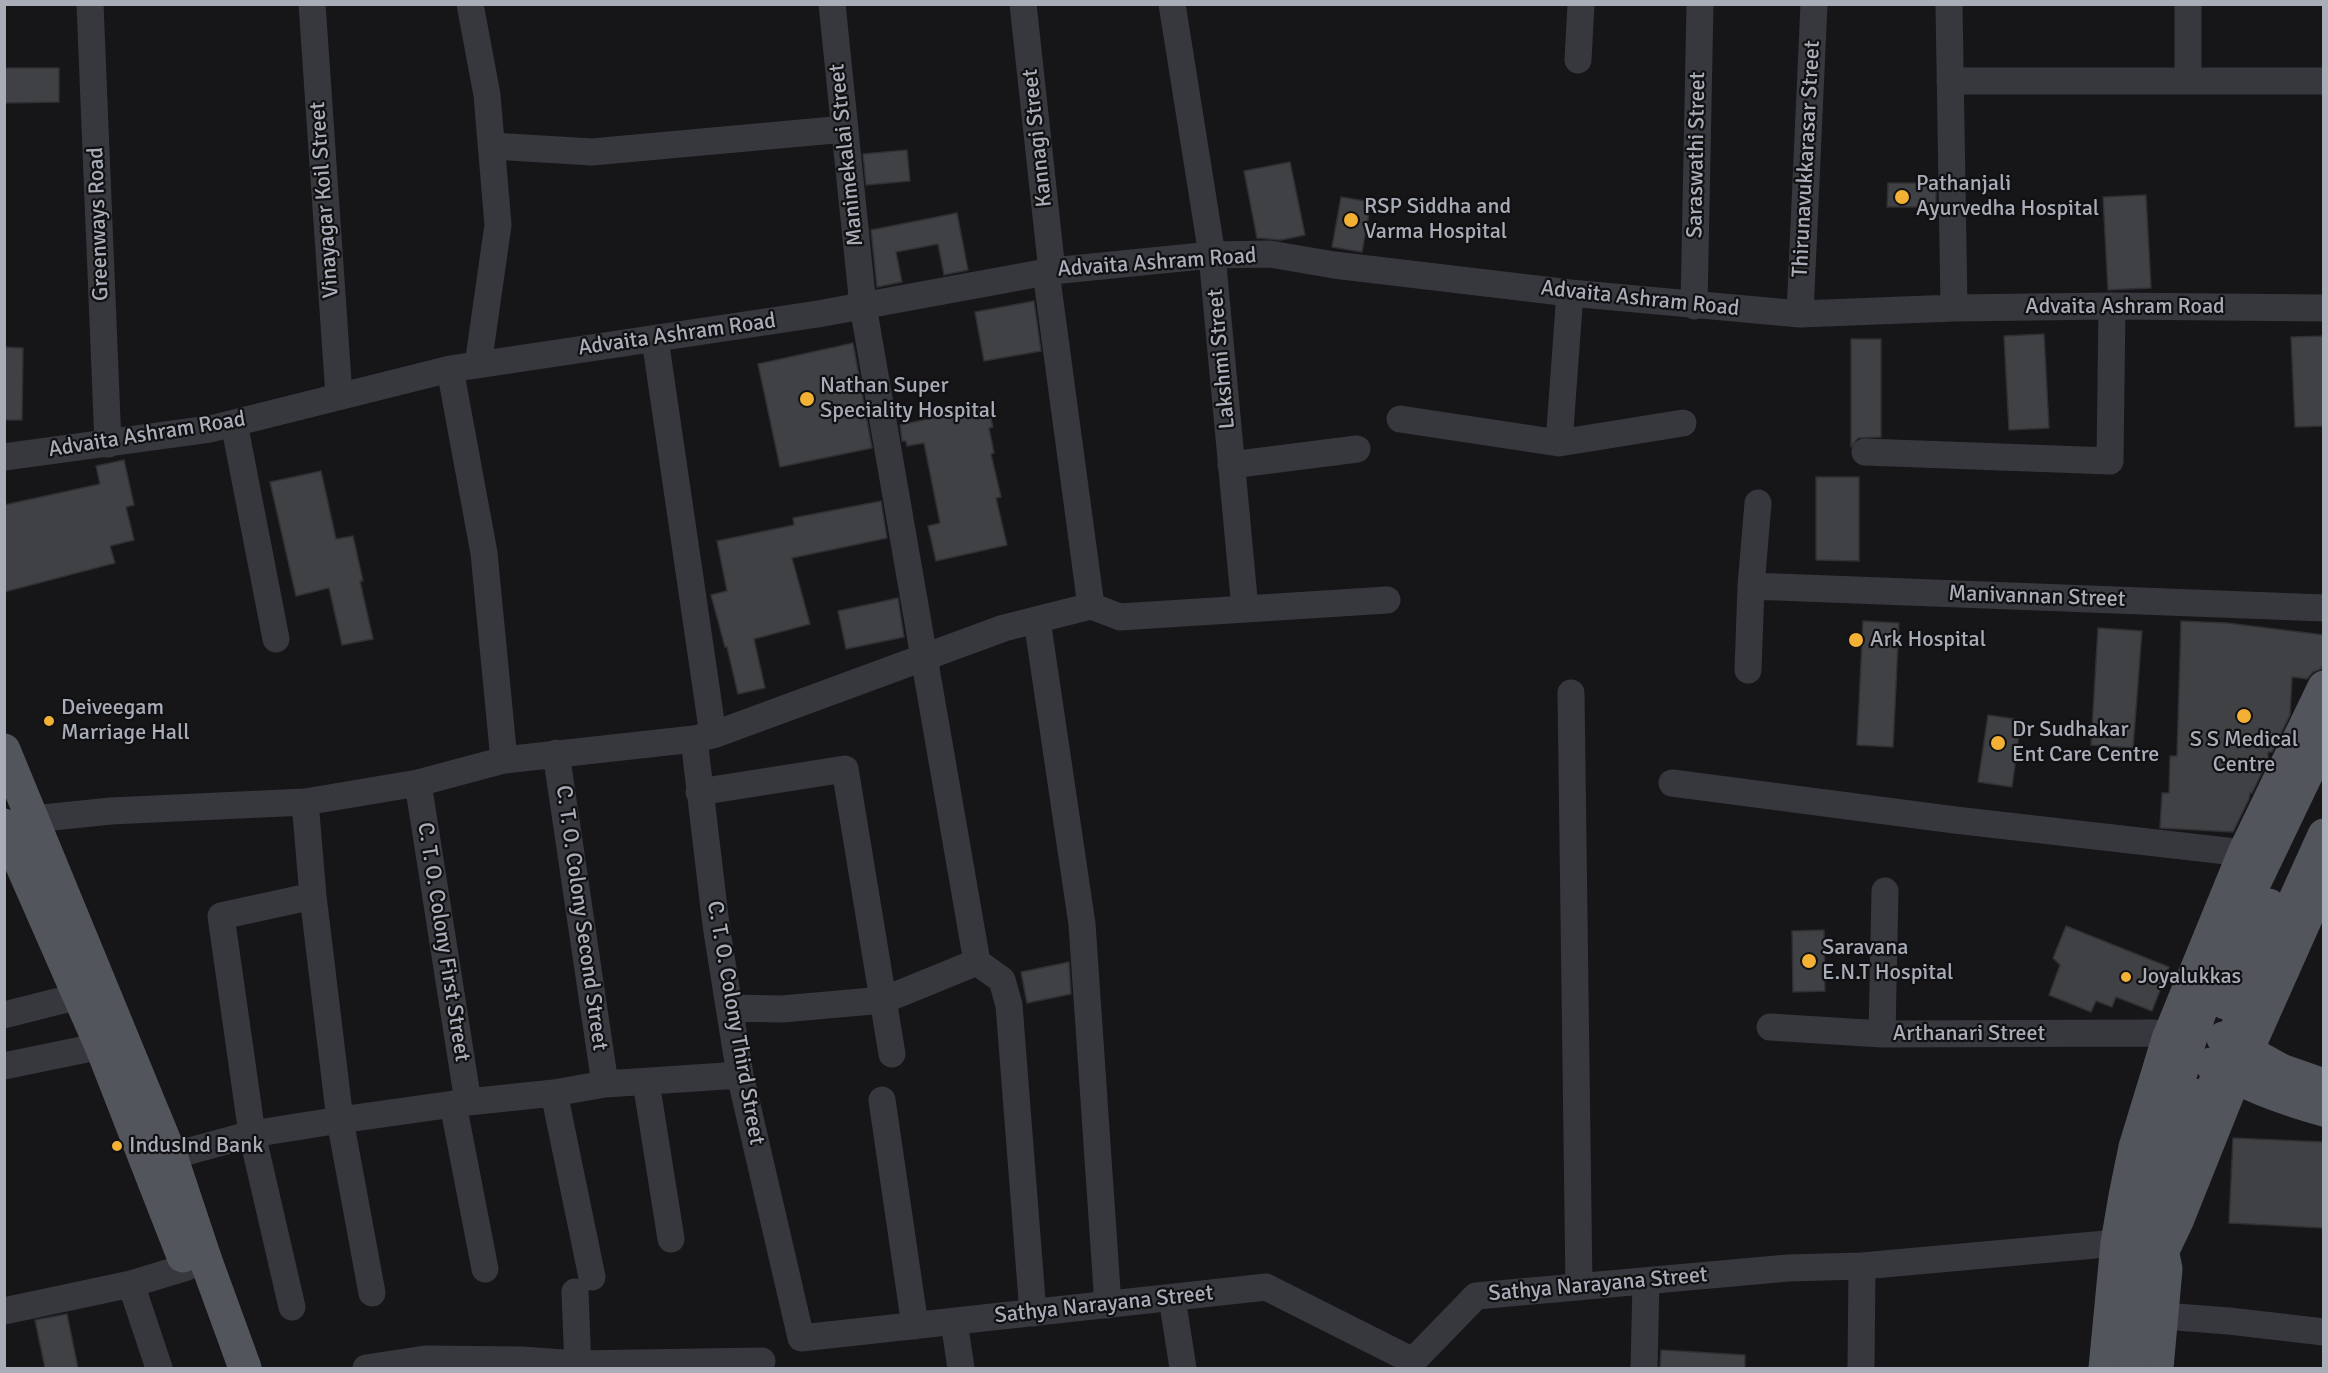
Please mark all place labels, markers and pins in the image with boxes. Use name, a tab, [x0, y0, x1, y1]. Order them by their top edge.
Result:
place label: Pathanjali Ayurvedha Hospital	[1916, 171, 2099, 222]
marker: Pathanjali Ayurvedha Hospital	[1893, 188, 1911, 206]
place label: RSP Siddha and Varma Hospital	[1364, 194, 1511, 246]
marker: RSP Siddha and Varma Hospital	[1342, 211, 1360, 229]
place label: Nathan Super Speciality Hospital	[820, 373, 996, 424]
marker: Nathan Super Speciality Hospital	[798, 390, 816, 408]
place label: Ark Hospital	[1870, 627, 1986, 653]
marker: Ark Hospital	[1847, 631, 1865, 649]
place label: Deiveegam Marriage Hall	[61, 695, 190, 746]
marker: S S Medical Centre	[2235, 707, 2253, 725]
marker: Deiveegam Marriage Hall	[42, 714, 56, 728]
place label: Dr Sudhakar Ent Care Centre	[2012, 717, 2159, 768]
place label: S S Medical Centre	[2190, 727, 2298, 778]
marker: Dr Sudhakar Ent Care Centre	[1989, 734, 2007, 752]
place label: Saravana E.N.T Hospital	[1822, 935, 1953, 986]
marker: Saravana E.N.T Hospital	[1800, 952, 1818, 970]
place label: Joyalukkas	[2138, 964, 2241, 990]
marker: Joyalukkas	[2119, 970, 2133, 984]
place label: IndusInd Bank	[129, 1133, 263, 1159]
marker: IndusInd Bank	[110, 1139, 124, 1153]

